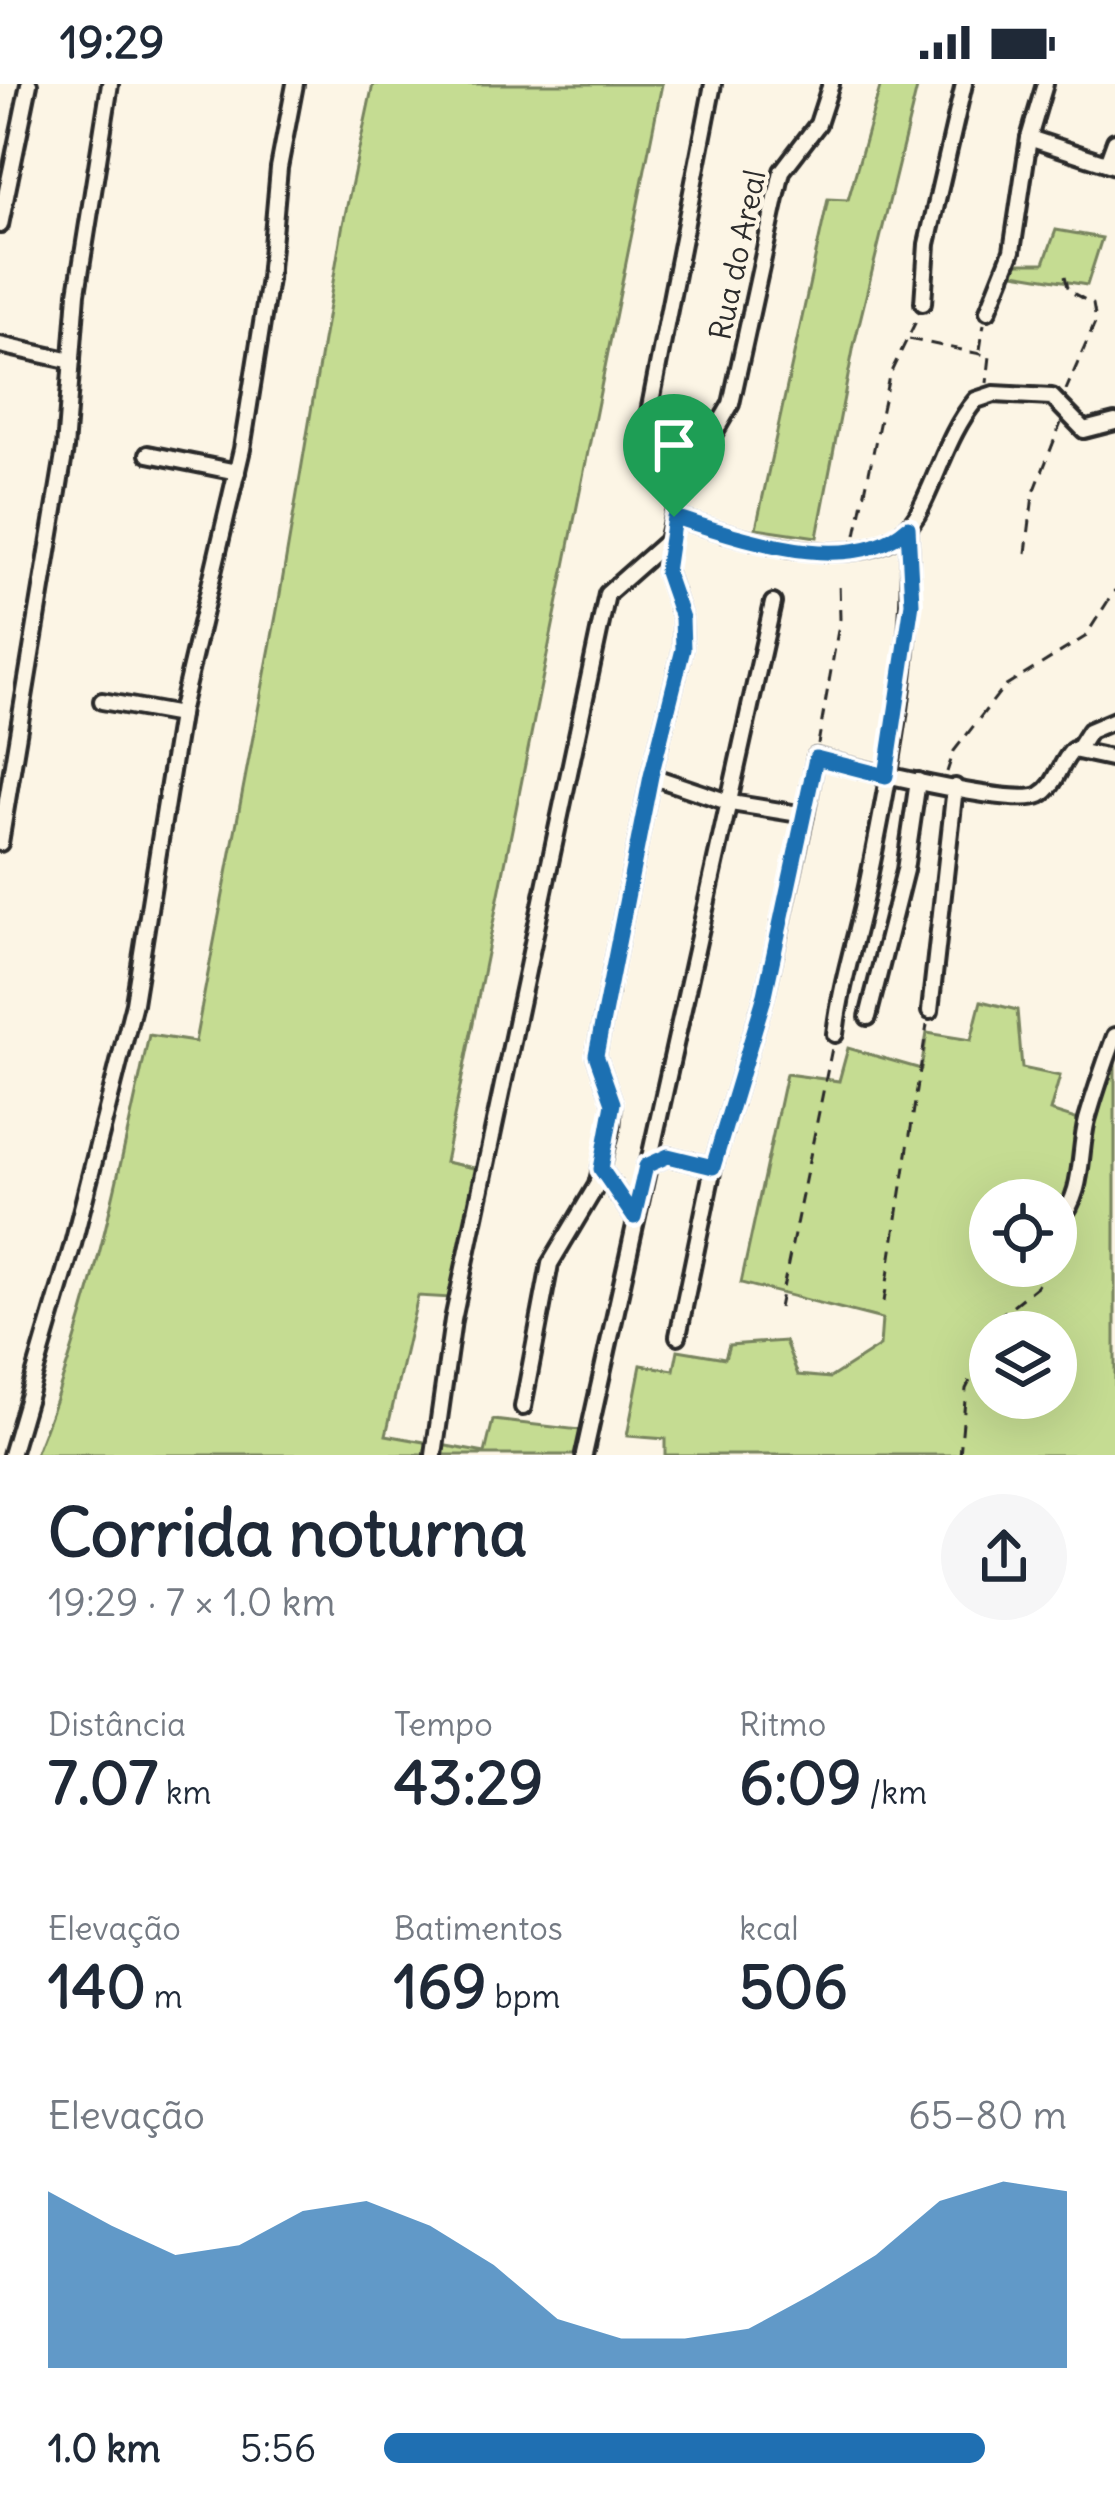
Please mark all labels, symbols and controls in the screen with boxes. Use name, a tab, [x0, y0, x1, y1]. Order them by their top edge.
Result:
text: 19:29	[60, 14, 164, 70]
street label: Rua do Areal	[700, 166, 774, 343]
pin	[623, 394, 725, 517]
icon: arrive	[641, 412, 707, 478]
map controls	[969, 1179, 1077, 1419]
button: locate	[969, 1179, 1077, 1287]
button: layers	[969, 1311, 1077, 1419]
text: Corrida noturna	[48, 1491, 527, 1574]
button: share	[941, 1494, 1067, 1620]
text: 19:29 · 7 × 1.0 km	[48, 1578, 336, 1627]
text: Distância	[48, 1703, 186, 1745]
text: Tempo	[394, 1703, 493, 1745]
text: Ritmo	[739, 1703, 826, 1745]
text: 7.07	[48, 1745, 158, 1820]
text: 43:29	[394, 1745, 543, 1820]
text: 6:09	[739, 1745, 862, 1820]
text: km	[158, 1771, 212, 1813]
text: /km	[862, 1771, 927, 1813]
text: Elevação	[48, 1907, 181, 1949]
text: Batimentos	[394, 1907, 563, 1949]
text: kcal	[739, 1907, 799, 1949]
text: 140	[48, 1949, 146, 2024]
text: 169	[394, 1949, 487, 2024]
text: 506	[739, 1949, 848, 2024]
text: m	[146, 1975, 183, 2017]
text: bpm	[487, 1975, 560, 2017]
text: Elevação	[48, 2091, 205, 2140]
text: 65–80 m	[908, 2091, 1067, 2140]
text: 1.0 km	[48, 2424, 161, 2473]
text: 5:56	[240, 2424, 316, 2473]

